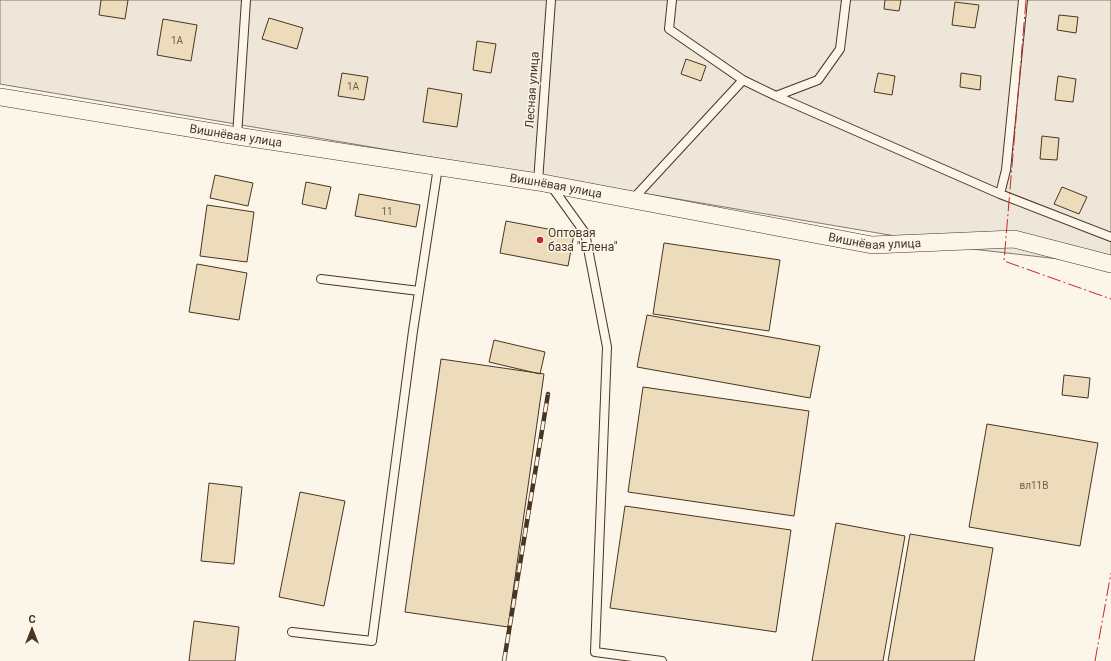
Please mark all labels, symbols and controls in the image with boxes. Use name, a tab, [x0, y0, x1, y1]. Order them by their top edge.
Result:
house number: 1А	[171, 35, 184, 46]
street label: Лесная улица	[522, 51, 542, 129]
house number: 1А	[347, 81, 360, 92]
street label: Вишнёвая улица	[189, 121, 283, 150]
street label: Вишнёвая улица	[509, 171, 603, 201]
house number: 11	[381, 206, 393, 217]
place label: Оптовая база "Елена"	[548, 226, 618, 254]
street label: Вишнёвая улица	[827, 230, 921, 252]
marker: Оптовая база "Елена"	[535, 235, 545, 245]
house number: вл11В	[1020, 480, 1048, 491]
north arrow	[12, 609, 52, 649]
text: С	[28, 613, 36, 626]

